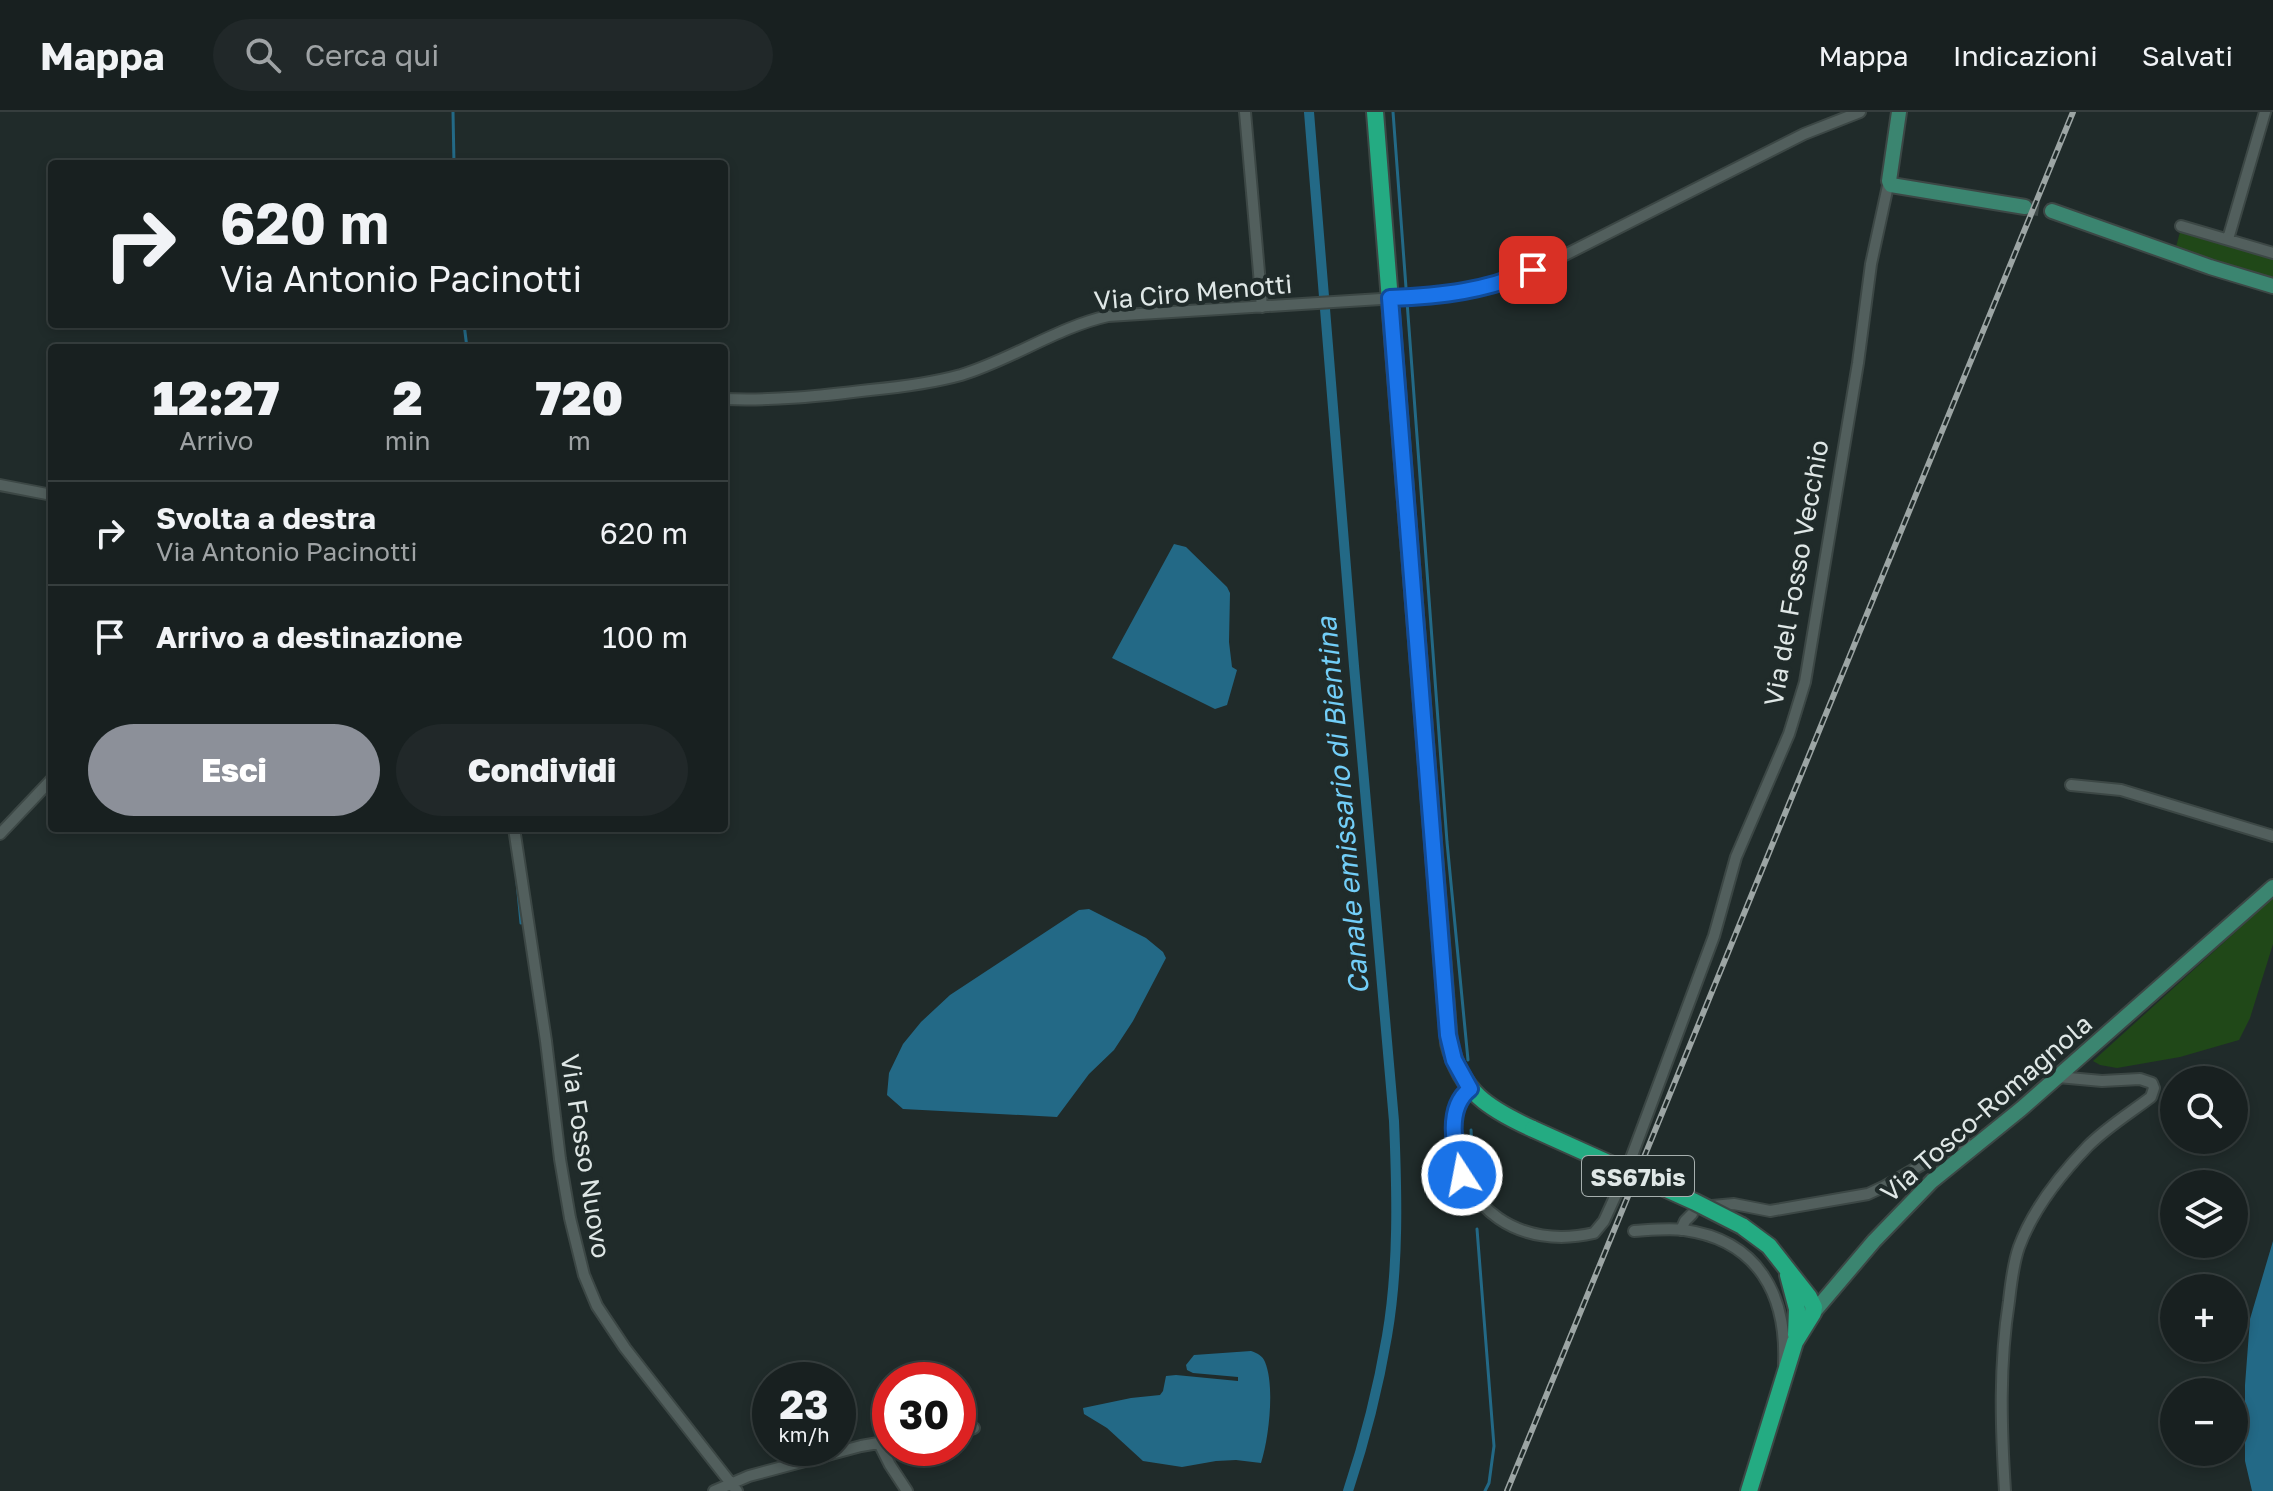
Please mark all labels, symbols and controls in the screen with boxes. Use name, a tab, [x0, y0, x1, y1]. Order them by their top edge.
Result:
search box	[213, 19, 773, 91]
text: Mappa	[40, 33, 165, 78]
icon: search	[241, 33, 285, 77]
text: Cerca qui	[305, 37, 439, 73]
text: Mappa	[1818, 39, 1909, 72]
text: Indicazioni	[1953, 39, 2098, 72]
text: Salvati	[2142, 39, 2233, 72]
text: 620 m	[220, 189, 389, 256]
icon: right	[88, 192, 192, 296]
pin	[1499, 236, 1567, 304]
icon: arrive	[1511, 248, 1555, 292]
text: Via Antonio Pacinotti	[220, 257, 582, 300]
street label: Via Ciro Menotti	[1093, 268, 1293, 316]
text: 12:27	[153, 368, 280, 426]
text: 2	[393, 368, 422, 426]
text: 720	[535, 368, 623, 426]
text: Arrivo	[179, 425, 253, 456]
text: min	[385, 425, 431, 456]
text: m	[568, 425, 591, 456]
street label: Via del Fosso Vecchio	[1757, 437, 1835, 709]
text: Svolta a destra	[156, 500, 376, 536]
icon: right	[88, 511, 132, 555]
text: 620 m	[600, 515, 688, 551]
text: Via Antonio Pacinotti	[156, 536, 417, 567]
icon: arrive	[88, 615, 132, 659]
water label: Canale emissario di Bientina	[1309, 615, 1375, 996]
text: Arrivo a destinazione	[156, 619, 463, 655]
text: 100 m	[602, 619, 688, 655]
button: Esci	[88, 724, 380, 816]
button: Condividi	[396, 724, 688, 816]
street label: Via Tosco-Romagnola	[1874, 1008, 2098, 1208]
street label: Via Fosso Nuovo	[555, 1052, 617, 1260]
map controls	[2160, 1066, 2248, 1466]
button: search	[2160, 1066, 2248, 1154]
position arrow	[1420, 1133, 1504, 1217]
road number: SS67bis	[1582, 1156, 1694, 1196]
button: layers	[2160, 1170, 2248, 1258]
button: +	[2160, 1274, 2248, 1362]
speed limit sign: 30	[872, 1362, 976, 1466]
button: −	[2160, 1378, 2248, 1466]
text: 23	[780, 1380, 828, 1428]
text: km/h	[779, 1422, 829, 1446]

